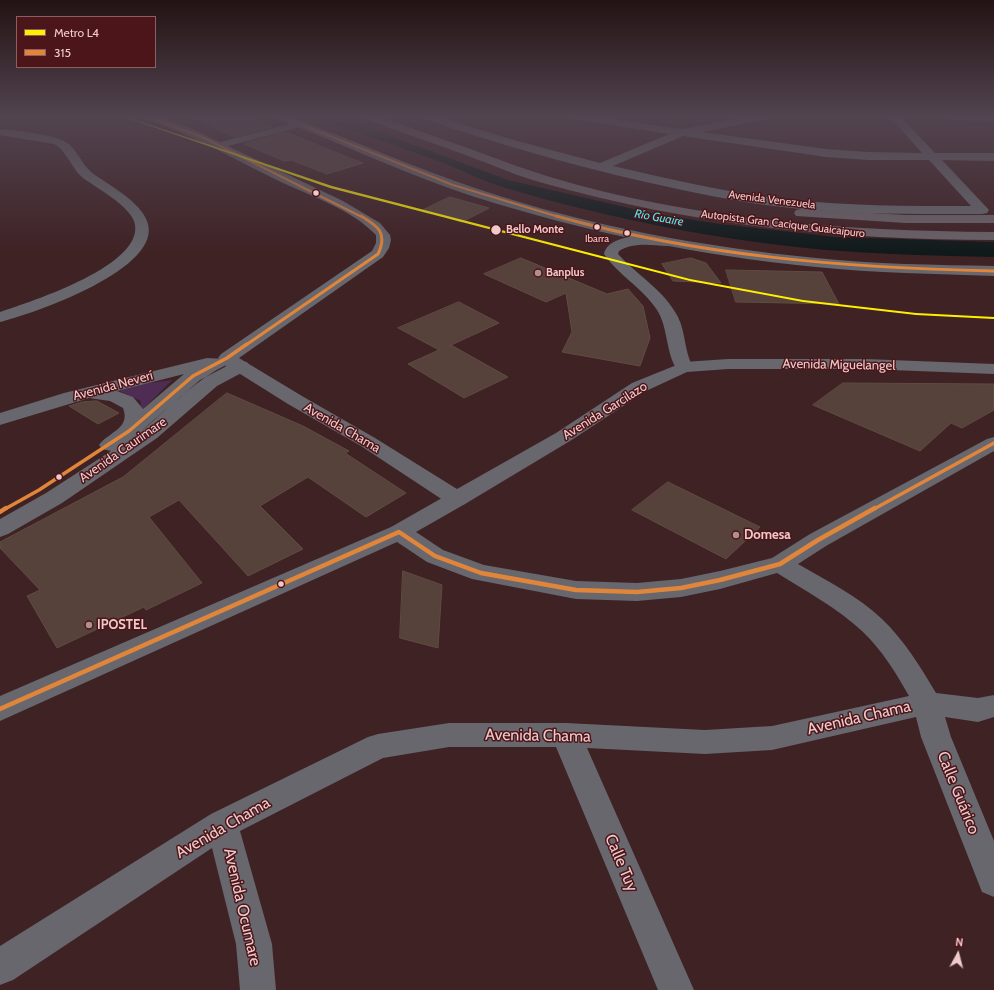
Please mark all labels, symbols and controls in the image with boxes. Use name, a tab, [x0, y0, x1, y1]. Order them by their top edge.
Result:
legend	[16, 16, 156, 68]
text: Metro L4	[54, 25, 99, 40]
text: 315	[54, 45, 71, 60]
unlabelled marker	[311, 188, 321, 198]
street label: Avenida Venezuela	[728, 188, 816, 212]
water label: Río Guaire	[633, 207, 685, 229]
street label: Autopista Gran Cacique Guaicaipuro	[700, 207, 866, 241]
marker: Ibarra	[592, 222, 602, 232]
marker: Bello Monte	[489, 223, 503, 237]
place label: Bello Monte	[506, 223, 564, 237]
unlabelled marker	[622, 228, 632, 238]
place label: Ibarra	[585, 233, 609, 245]
place label: Banplus	[546, 266, 584, 280]
marker: Banplus	[533, 268, 543, 278]
street label: Avenida Miguelangel	[782, 356, 896, 374]
street label: Avenida Neverí	[71, 368, 155, 404]
street label: Avenida Garcilazo	[560, 379, 650, 443]
street label: Avenida Chama	[301, 400, 383, 456]
street label: Avenida Caurimare	[76, 414, 170, 486]
unlabelled marker	[54, 472, 64, 482]
place label: Domesa	[744, 527, 791, 543]
marker: Domesa	[731, 530, 741, 540]
unlabelled marker	[276, 579, 286, 589]
place label: IPOSTEL	[97, 617, 147, 633]
marker: IPOSTEL	[84, 620, 94, 630]
street label: Avenida Chama	[805, 697, 913, 739]
street label: Avenida Chama	[485, 725, 591, 747]
street label: Calle Guárico	[933, 749, 983, 837]
street label: Avenida Chama	[172, 793, 274, 863]
street label: Calle Tuy	[600, 831, 642, 895]
street label: Avenida Ocumare	[219, 846, 265, 968]
north arrow	[938, 934, 978, 974]
text: N	[955, 935, 964, 950]

